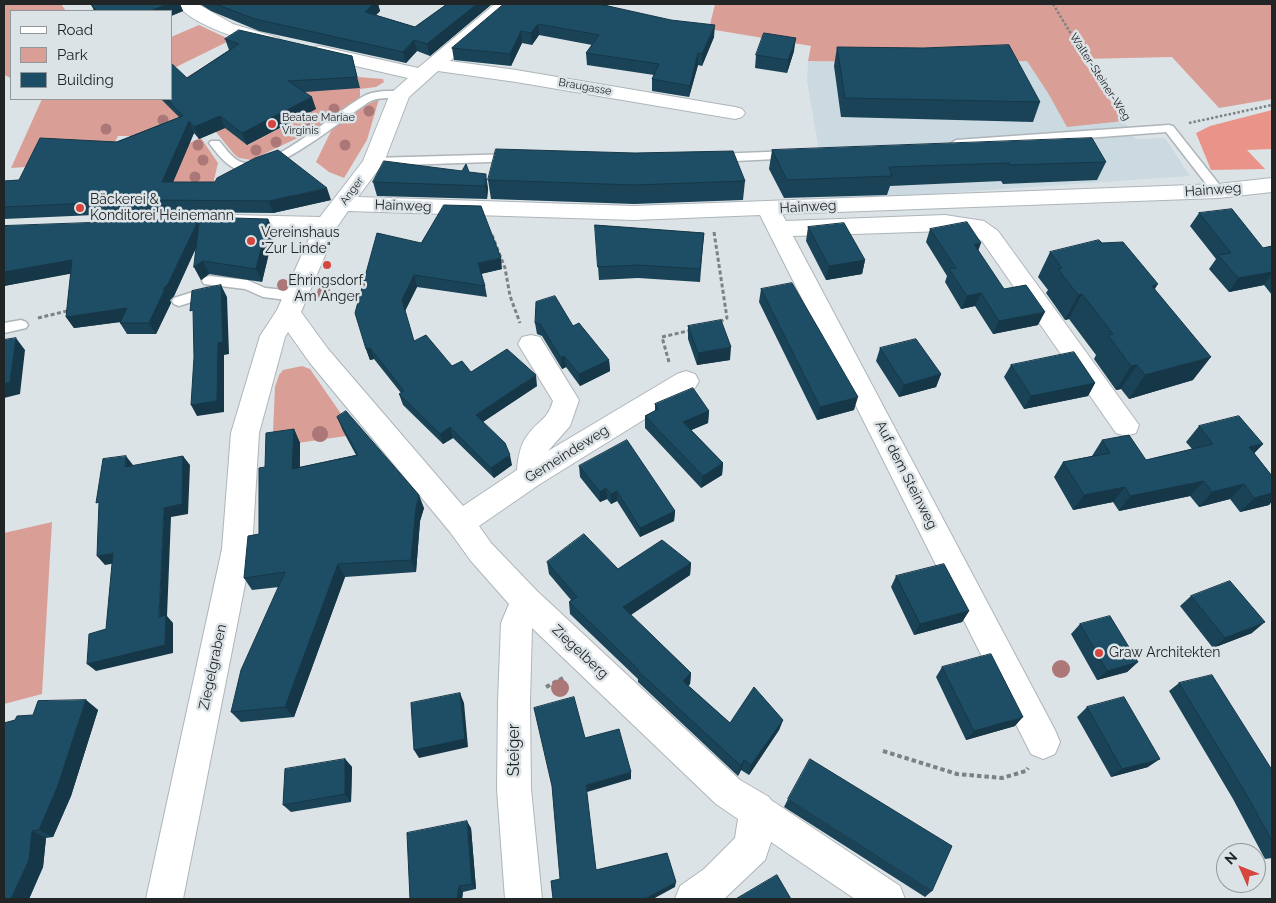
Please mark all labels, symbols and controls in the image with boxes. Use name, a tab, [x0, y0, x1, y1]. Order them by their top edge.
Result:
legend	[10, 10, 172, 100]
text: Road	[57, 21, 93, 39]
street label: Walter-Steiner-Weg	[1067, 31, 1133, 123]
text: Park	[57, 46, 88, 64]
text: Building	[57, 71, 114, 89]
street label: Braugasse	[557, 76, 613, 98]
place label: Beatae Mariae Virginis	[282, 111, 355, 137]
marker: Beatae Mariae Virginis	[266, 118, 278, 130]
street label: Anger	[338, 175, 366, 207]
street label: Hainweg	[1184, 180, 1242, 200]
place label: Bäckerei & Konditorei Heinemann	[90, 192, 234, 224]
street label: Hainweg	[374, 197, 432, 215]
street label: Hainweg	[779, 197, 837, 217]
marker: Bäckerei & Konditorei Heinemann	[74, 202, 86, 214]
place label: Vereinshaus "Zur Linde"	[261, 225, 340, 258]
marker: Vereinshaus "Zur Linde"	[245, 235, 257, 247]
marker: Ehringsdorf, Am Anger	[321, 259, 333, 271]
place label: Ehringsdorf, Am Anger	[288, 273, 366, 306]
street label: Auf dem Steinweg	[871, 418, 941, 532]
street label: Gemeindeweg	[522, 422, 612, 486]
street label: Ziegelberg	[548, 622, 612, 682]
street label: Ziegelgraben	[196, 623, 230, 711]
place label: Graw Architekten	[1109, 645, 1220, 661]
marker: Graw Architekten	[1093, 647, 1105, 659]
street label: Steiger	[504, 724, 524, 776]
north arrow	[1216, 843, 1266, 893]
text: N	[1221, 849, 1240, 868]

